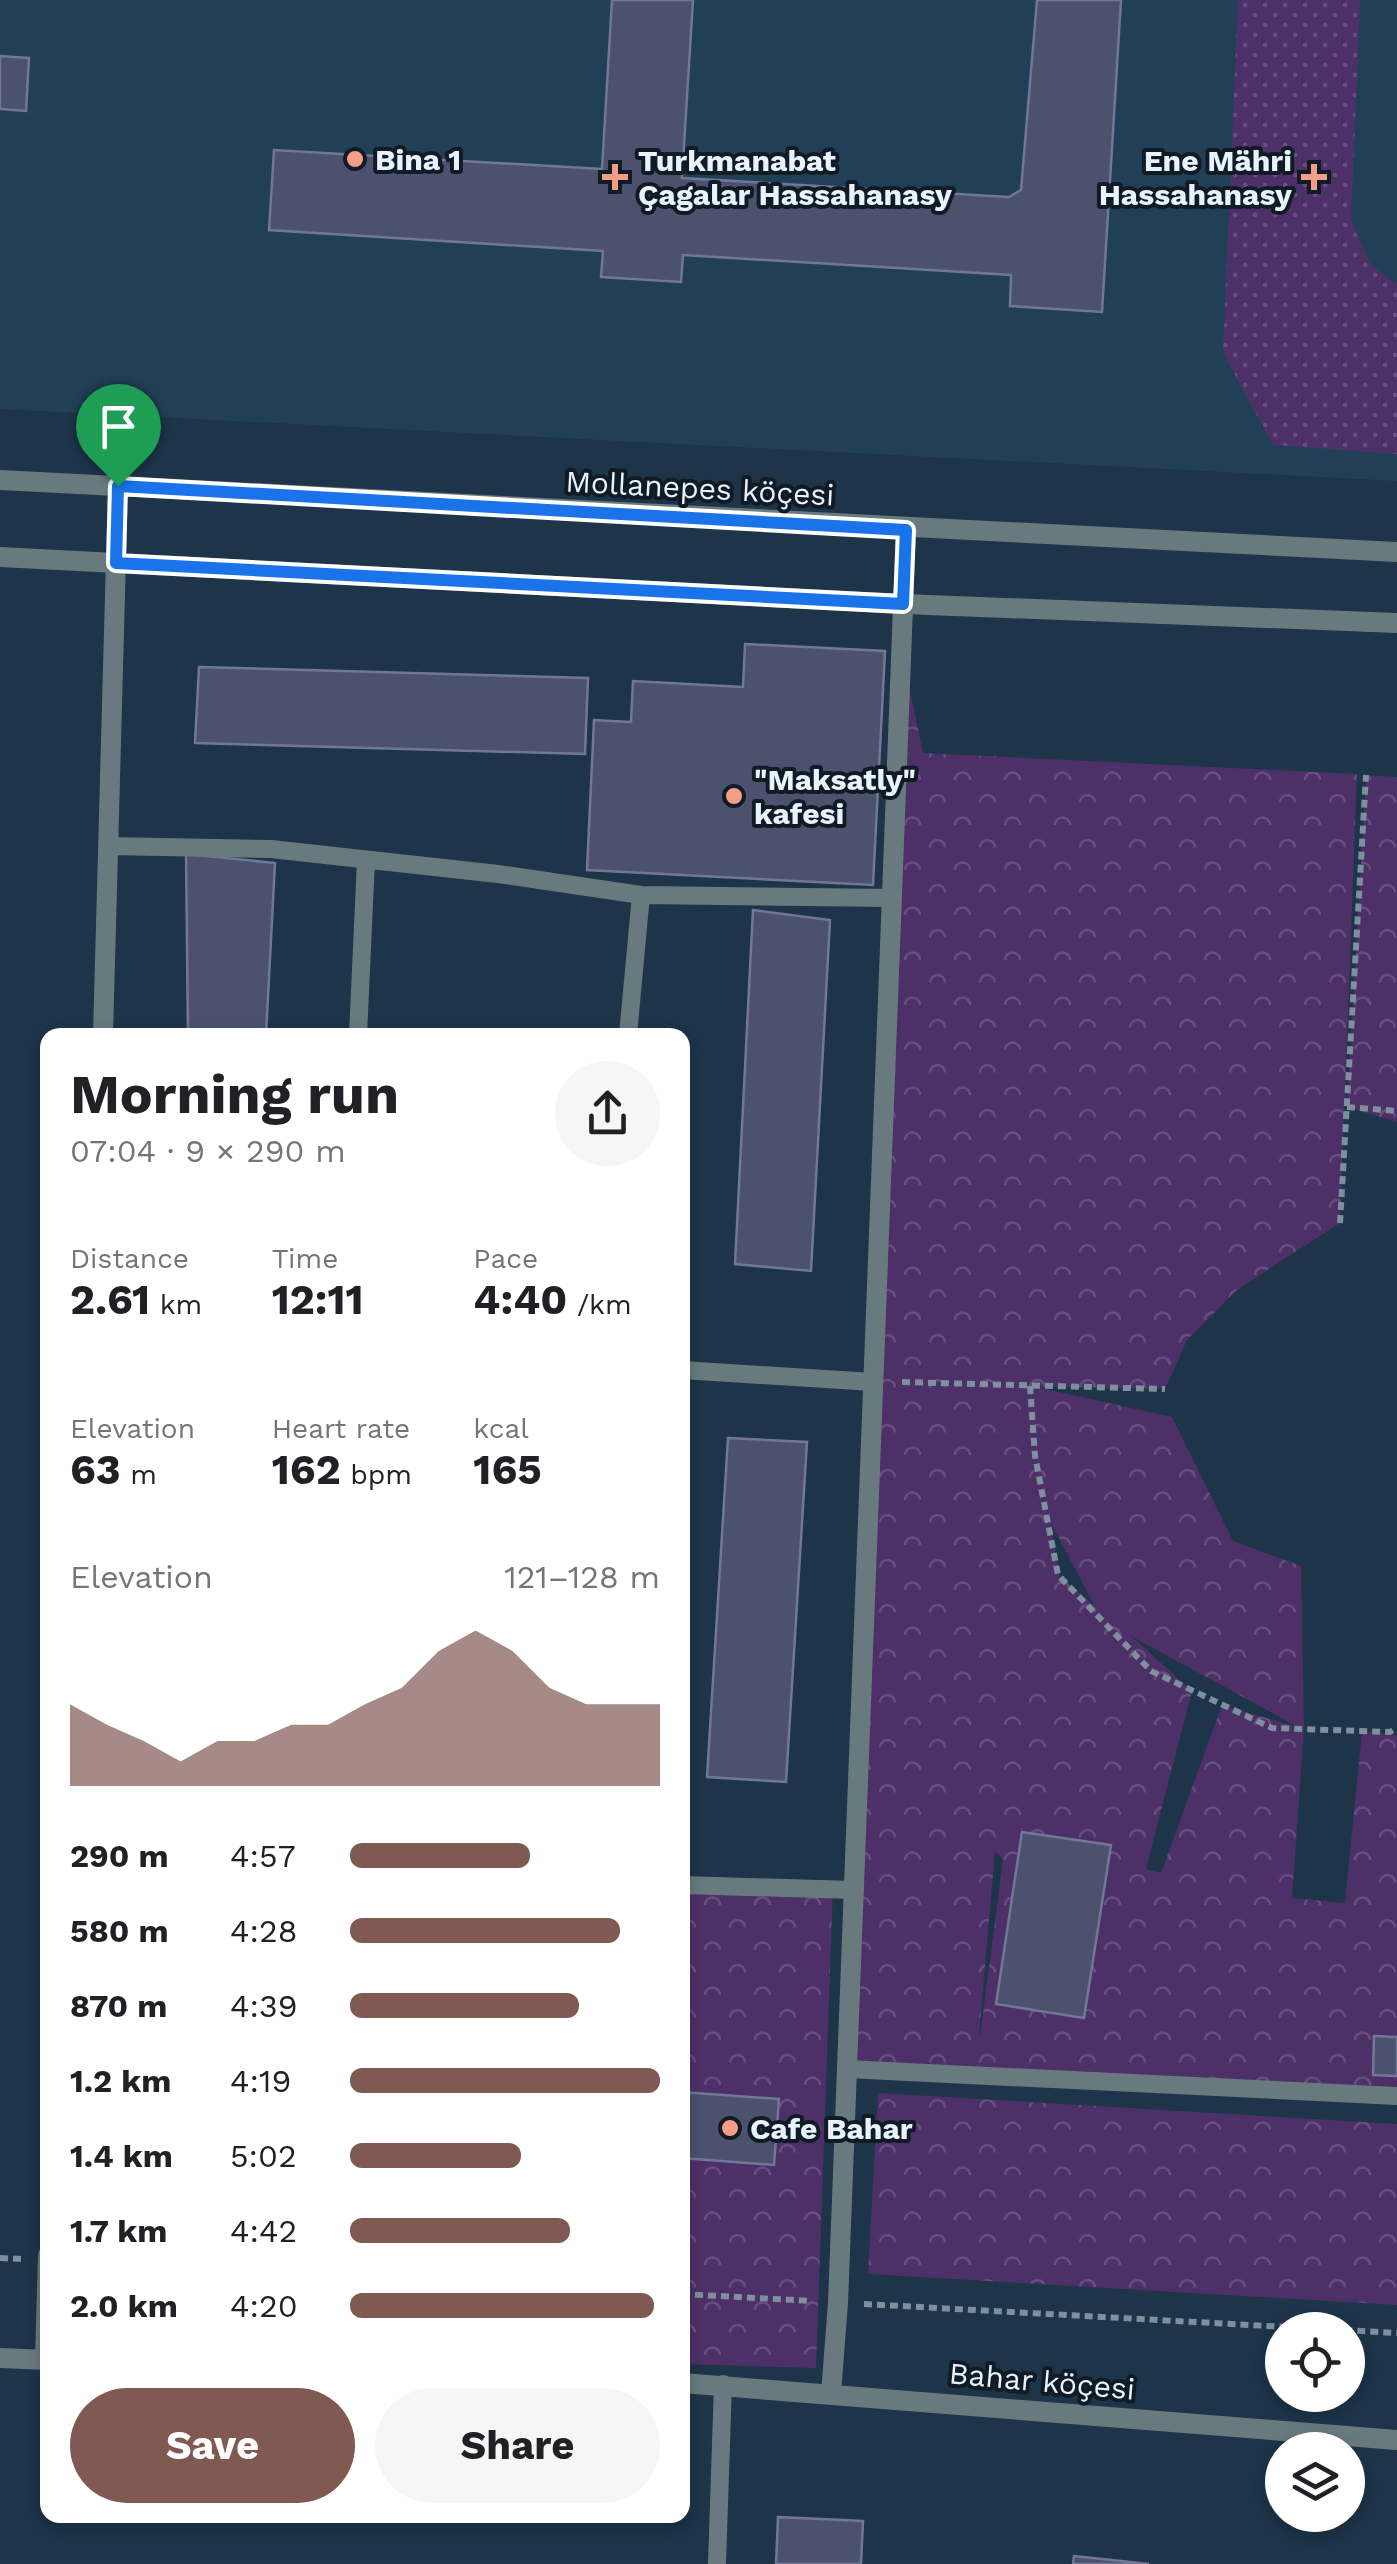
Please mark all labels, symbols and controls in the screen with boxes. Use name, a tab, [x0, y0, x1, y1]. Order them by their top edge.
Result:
place label: Bina 1	[375, 142, 461, 177]
place label: Turkmanabat Çagalar Hassahanasy	[638, 143, 952, 212]
place label: Ene Mähri Hassahanasy	[1099, 143, 1292, 212]
marker: Bina 1	[344, 148, 366, 170]
marker: Turkmanabat Çagalar Hassahanasy	[602, 164, 628, 190]
marker: Ene Mähri Hassahanasy	[1301, 164, 1327, 190]
pin	[76, 384, 161, 487]
icon: arrive	[91, 399, 146, 454]
street label: Mollanepes köçesi	[565, 463, 835, 513]
place label: "Maksatly" kafesi	[754, 762, 916, 831]
marker: "Maksatly" kafesi	[723, 785, 745, 807]
button: share	[555, 1061, 660, 1166]
text: Morning run	[70, 1062, 399, 1126]
text: 07:04 · 9 × 290 m	[70, 1132, 346, 1170]
text: Distance	[70, 1242, 189, 1275]
text: Time	[272, 1242, 338, 1275]
text: Pace	[473, 1242, 538, 1275]
text: 2.61	[70, 1275, 150, 1324]
text: 12:11	[272, 1275, 364, 1324]
text: 4:40	[473, 1275, 567, 1324]
text: km	[150, 1288, 202, 1321]
text: /km	[567, 1288, 632, 1321]
text: Elevation	[70, 1412, 195, 1445]
text: Heart rate	[272, 1412, 410, 1445]
text: kcal	[473, 1412, 529, 1445]
text: 63	[70, 1445, 121, 1494]
text: 162	[272, 1445, 341, 1494]
text: 165	[473, 1445, 542, 1494]
text: m	[121, 1458, 157, 1491]
text: bpm	[341, 1458, 412, 1491]
text: Elevation	[70, 1558, 213, 1596]
text: 121–128 m	[504, 1558, 660, 1596]
text: 290 m	[70, 1837, 169, 1875]
text: 4:57	[230, 1837, 296, 1875]
text: 580 m	[70, 1912, 169, 1950]
text: 4:28	[230, 1912, 297, 1950]
text: 870 m	[70, 1987, 167, 2025]
text: 4:39	[230, 1987, 297, 2025]
text: 1.2 km	[70, 2062, 171, 2100]
text: 4:19	[230, 2062, 291, 2100]
place label: Cafe Bahar	[750, 2111, 913, 2146]
marker: Cafe Bahar	[719, 2117, 741, 2139]
text: 1.4 km	[70, 2137, 173, 2175]
text: 5:02	[230, 2137, 297, 2175]
text: 1.7 km	[70, 2212, 167, 2250]
text: 4:42	[230, 2212, 297, 2250]
text: 2.0 km	[70, 2287, 178, 2325]
text: 4:20	[230, 2287, 298, 2325]
map controls	[1265, 2312, 1365, 2532]
button: locate	[1265, 2312, 1365, 2412]
street label: Bahar köçesi	[948, 2355, 1136, 2407]
button: Save	[70, 2388, 355, 2503]
button: Share	[375, 2388, 660, 2503]
button: layers	[1265, 2432, 1365, 2532]

